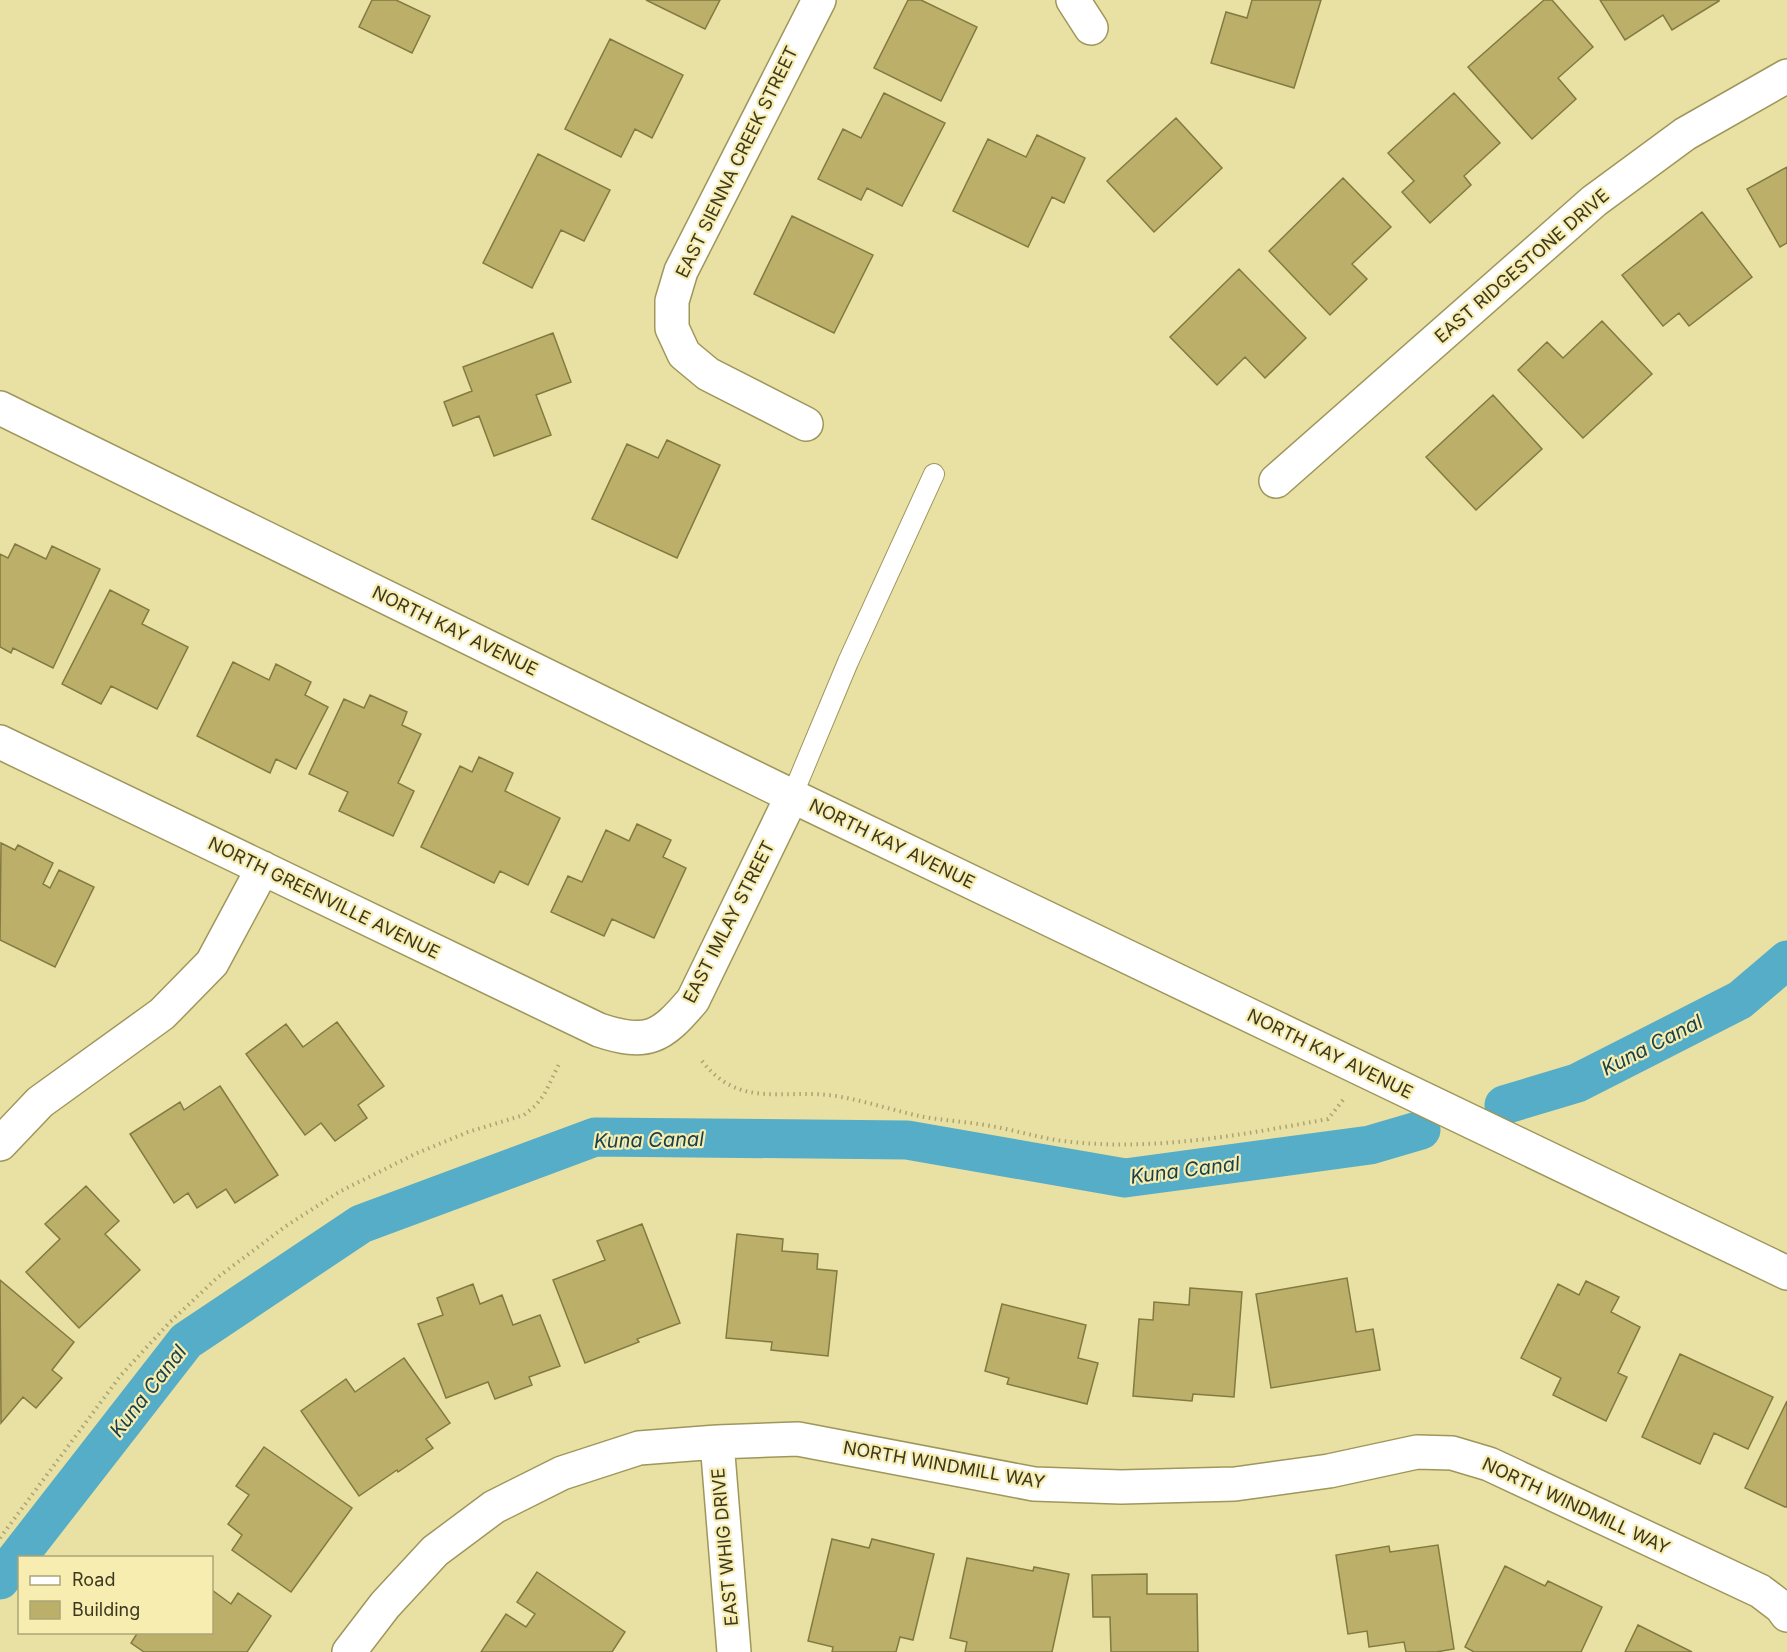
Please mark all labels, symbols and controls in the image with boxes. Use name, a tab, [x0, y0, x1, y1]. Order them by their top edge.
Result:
street label: EAST SIENNA CREEK STREET	[671, 43, 802, 281]
street label: EAST RIDGESTONE DRIVE	[1430, 184, 1613, 347]
street label: NORTH KAY AVENUE	[369, 581, 541, 680]
street label: NORTH KAY AVENUE	[806, 794, 978, 893]
street label: NORTH GREENVILLE AVENUE	[205, 832, 443, 963]
street label: EAST IMLAY STREET	[679, 837, 779, 1006]
street label: NORTH KAY AVENUE	[1244, 1004, 1416, 1103]
water label: Kuna Canal	[1597, 1009, 1707, 1081]
water label: Kuna Canal	[594, 1127, 704, 1153]
water label: Kuna Canal	[1129, 1151, 1241, 1189]
water label: Kuna Canal	[105, 1340, 191, 1442]
street label: NORTH WINDMILL WAY	[841, 1436, 1047, 1493]
street label: NORTH WINDMILL WAY	[1479, 1453, 1673, 1558]
street label: EAST WHIG DRIVE	[707, 1467, 742, 1627]
legend	[18, 1556, 213, 1634]
text: Road	[72, 1569, 115, 1590]
text: Building	[72, 1599, 140, 1620]

